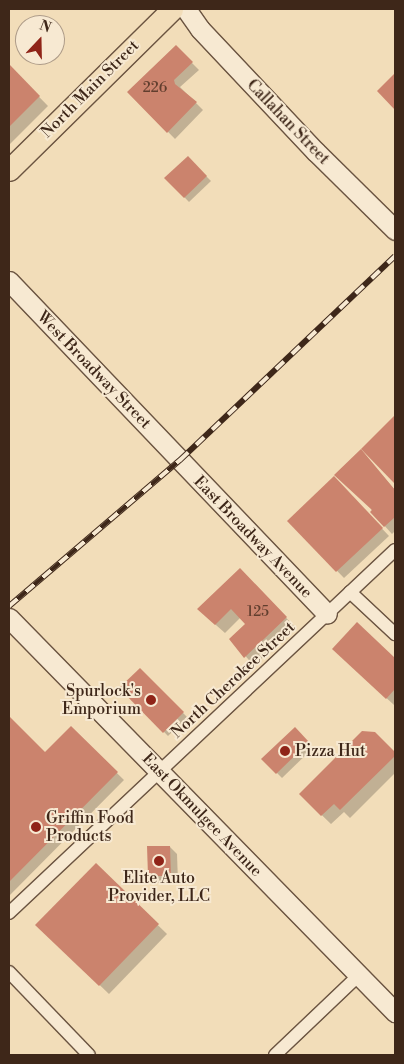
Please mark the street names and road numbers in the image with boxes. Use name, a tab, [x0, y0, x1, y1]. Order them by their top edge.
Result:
street label: North Main Street	[37, 36, 143, 142]
street label: Callahan Street	[243, 76, 333, 168]
street label: West Broadway Street	[33, 307, 155, 433]
street label: East Broadway Avenue	[190, 472, 316, 602]
street label: North Cherokee Street	[167, 618, 299, 742]
street label: East Okmulgee Avenue	[138, 749, 266, 881]

